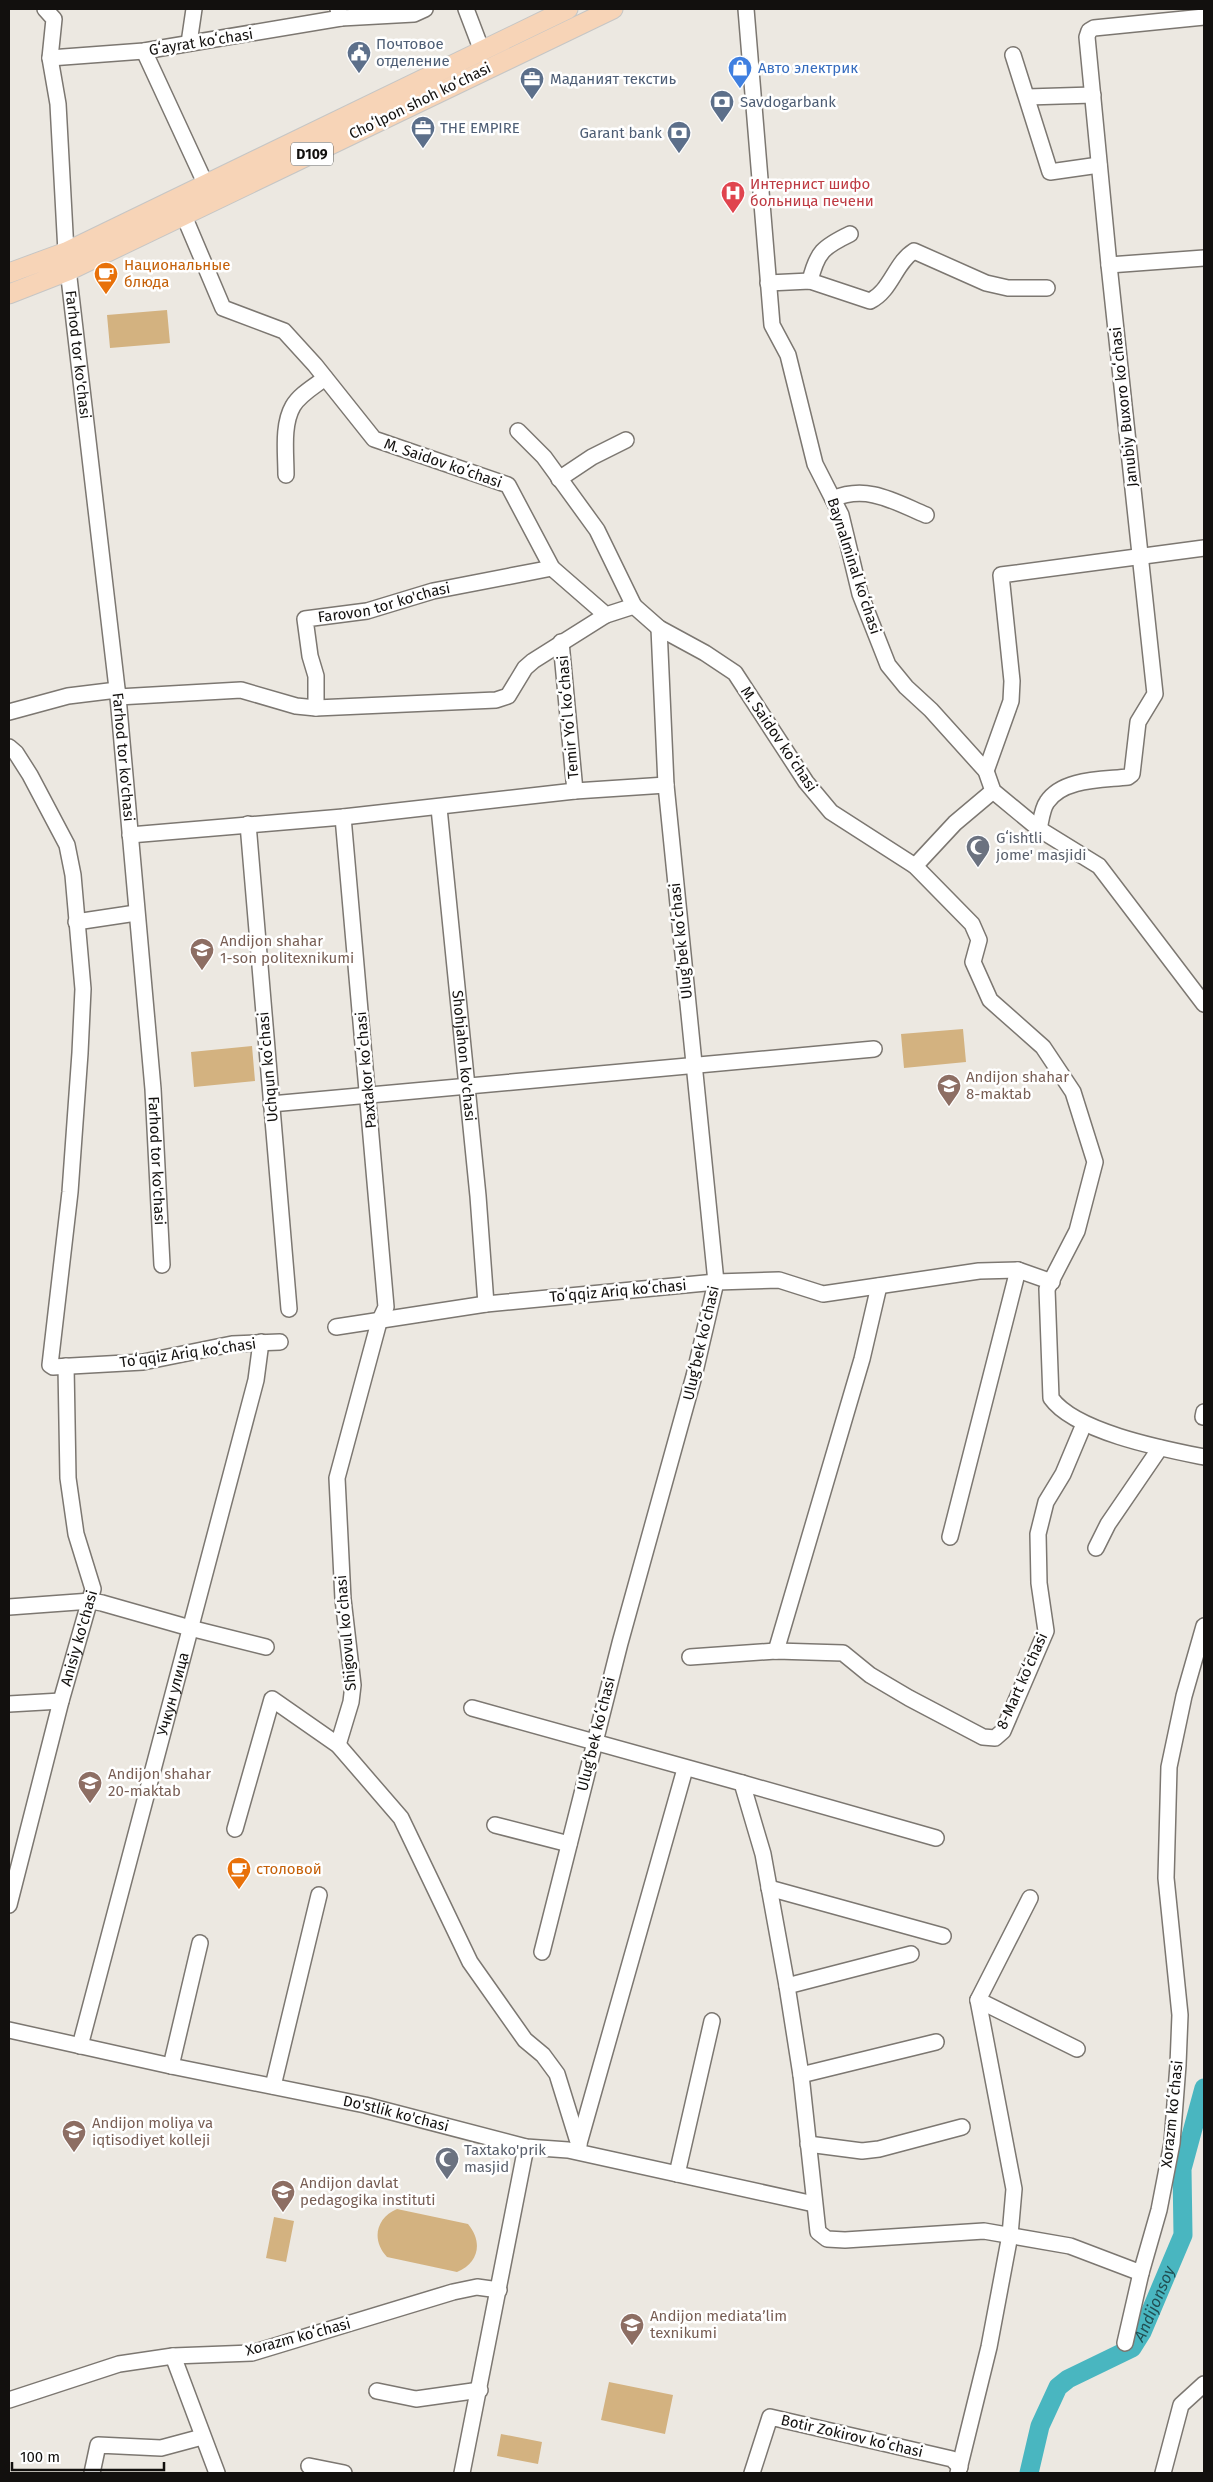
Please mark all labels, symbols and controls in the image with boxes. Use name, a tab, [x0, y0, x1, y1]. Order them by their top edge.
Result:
street label: Gʻayrat koʻchasi	[148, 25, 254, 59]
place label: Почтовое отделение	[376, 35, 450, 70]
public building icon: Почтовое отделение	[346, 40, 372, 74]
shop icon: Авто электрик	[727, 55, 753, 89]
street label: Choʻlpon shoh koʻchasi	[346, 59, 494, 143]
place label: Авто электрик	[758, 59, 858, 77]
office icon: Маданият текстиь	[519, 66, 545, 100]
place label: Маданият текстиь	[550, 70, 676, 88]
bank icon: Savdogarbank	[709, 89, 735, 123]
place label: Savdogarbank	[740, 93, 836, 111]
office icon: THE EMPIRE	[410, 115, 436, 149]
place label: THE EMPIRE	[440, 119, 520, 137]
bank icon: Garant bank	[666, 120, 692, 154]
place label: Garant bank	[579, 124, 662, 142]
road number: D109	[291, 142, 333, 166]
place label: Интернист шифо больница печени	[750, 175, 874, 210]
hospital icon: Интернист шифо больница печени	[720, 180, 746, 214]
place label: Национальные блюда	[124, 256, 230, 291]
cafe icon: Национальные блюда	[93, 261, 119, 295]
street label: Farhod tor ko'chasi	[62, 289, 94, 420]
street label: Janubiy Buxoro koʻchasi	[1107, 326, 1141, 488]
street label: M. Saidov koʻchasi	[382, 434, 504, 492]
street label: Baynalminal koʻchasi	[823, 495, 885, 637]
street label: Farovon tor ko'chasi	[317, 579, 452, 626]
street label: Temir Yoʻl koʻchasi	[554, 654, 582, 780]
street label: M. Saidov koʻchasi	[737, 683, 821, 795]
street label: Farhod tor ko'chasi	[109, 692, 138, 822]
place label: Gʻishtli jome' masjidi	[995, 829, 1087, 864]
mosque icon: Gʻishtli jome' masjidi	[965, 834, 991, 868]
street label: Ulugʻbek koʻchasi	[666, 882, 696, 1000]
place label: Andijon shahar 1-son politexnikumi	[220, 932, 354, 967]
school or university icon: Andijon shahar 1-son politexnikumi	[189, 937, 215, 971]
street label: Shohjahon ko'chasi	[448, 989, 479, 1122]
street label: Uchqun koʻchasi	[254, 1011, 282, 1123]
street label: Paxtakor koʻchasi	[352, 1011, 380, 1129]
place label: Andijon shahar 8-maktab	[966, 1068, 1069, 1103]
school or university icon: Andijon shahar 8-maktab	[936, 1073, 962, 1107]
street label: Farhod tor ko'chasi	[144, 1096, 169, 1226]
street label: Toʻqqiz Ariq koʻchasi	[549, 1276, 687, 1306]
street label: Ulugʻbek koʻchasi	[679, 1284, 723, 1402]
street label: Toʻqqiz Ariq koʻchasi	[119, 1335, 257, 1371]
street label: Shigovul koʻchasi	[332, 1574, 360, 1692]
street label: Anisiy ko'chasi	[57, 1588, 101, 1688]
street label: 8-Mart koʻchasi	[993, 1630, 1051, 1732]
street label: Учкун улица	[153, 1650, 193, 1738]
street label: Ulugʻbek koʻchasi	[573, 1675, 619, 1793]
place label: Andijon shahar 20-maktab	[108, 1765, 211, 1800]
school or university icon: Andijon shahar 20-maktab	[77, 1770, 103, 1804]
cafe icon: столовой	[226, 1856, 252, 1890]
place label: столовой	[256, 1860, 322, 1878]
street label: Xorazm koʻchasi	[1157, 2059, 1187, 2169]
street label: Do'stlik ko'chasi	[342, 2092, 451, 2136]
place label: Andijon moliya va iqtisodiyet kolleji	[92, 2114, 213, 2149]
school or university icon: Andijon moliya va iqtisodiyet kolleji	[61, 2119, 87, 2153]
place label: Taxtako'prik masjid	[464, 2141, 546, 2176]
mosque icon: Taxtako'prik masjid	[434, 2146, 460, 2180]
place label: Andijon davlat pedagogika instituti	[300, 2174, 435, 2209]
school or university icon: Andijon davlat pedagogika instituti	[270, 2179, 296, 2213]
water label: Andijonsoy	[1129, 2262, 1179, 2346]
place label: Andijon mediataʼlim texnikumi	[650, 2307, 787, 2342]
school or university icon: Andijon mediataʼlim texnikumi	[619, 2312, 645, 2346]
street label: Xorazm koʻchasi	[243, 2314, 353, 2360]
street label: Botir Zokirov koʻchasi	[779, 2411, 925, 2461]
scale bar	[12, 2440, 165, 2472]
text: 100 m	[20, 2448, 60, 2466]

